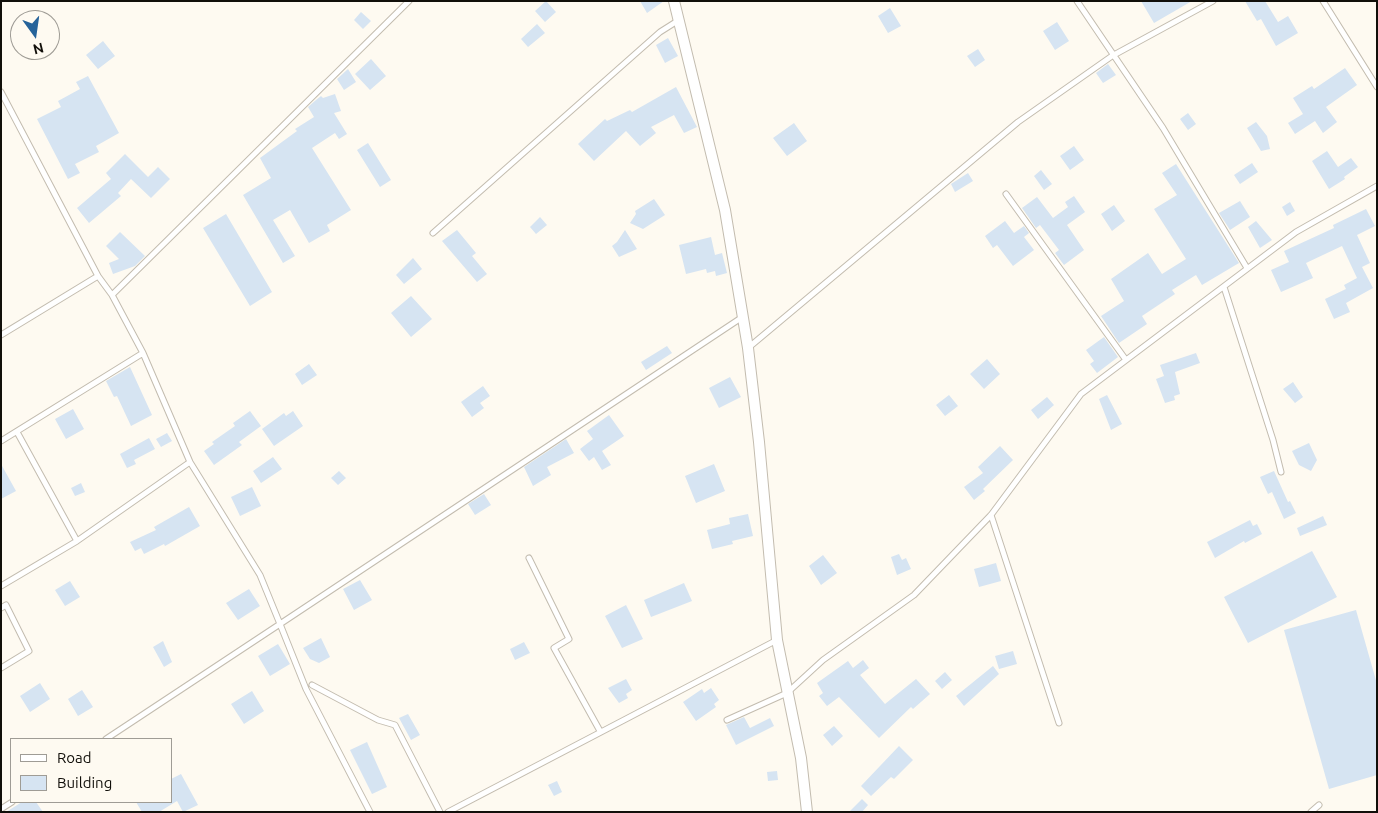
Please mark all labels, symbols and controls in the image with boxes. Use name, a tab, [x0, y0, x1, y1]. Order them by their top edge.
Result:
north arrow	[10, 10, 60, 60]
text: N	[31, 40, 45, 58]
legend	[10, 738, 172, 803]
text: Road	[57, 749, 92, 766]
text: Building	[57, 774, 112, 791]

